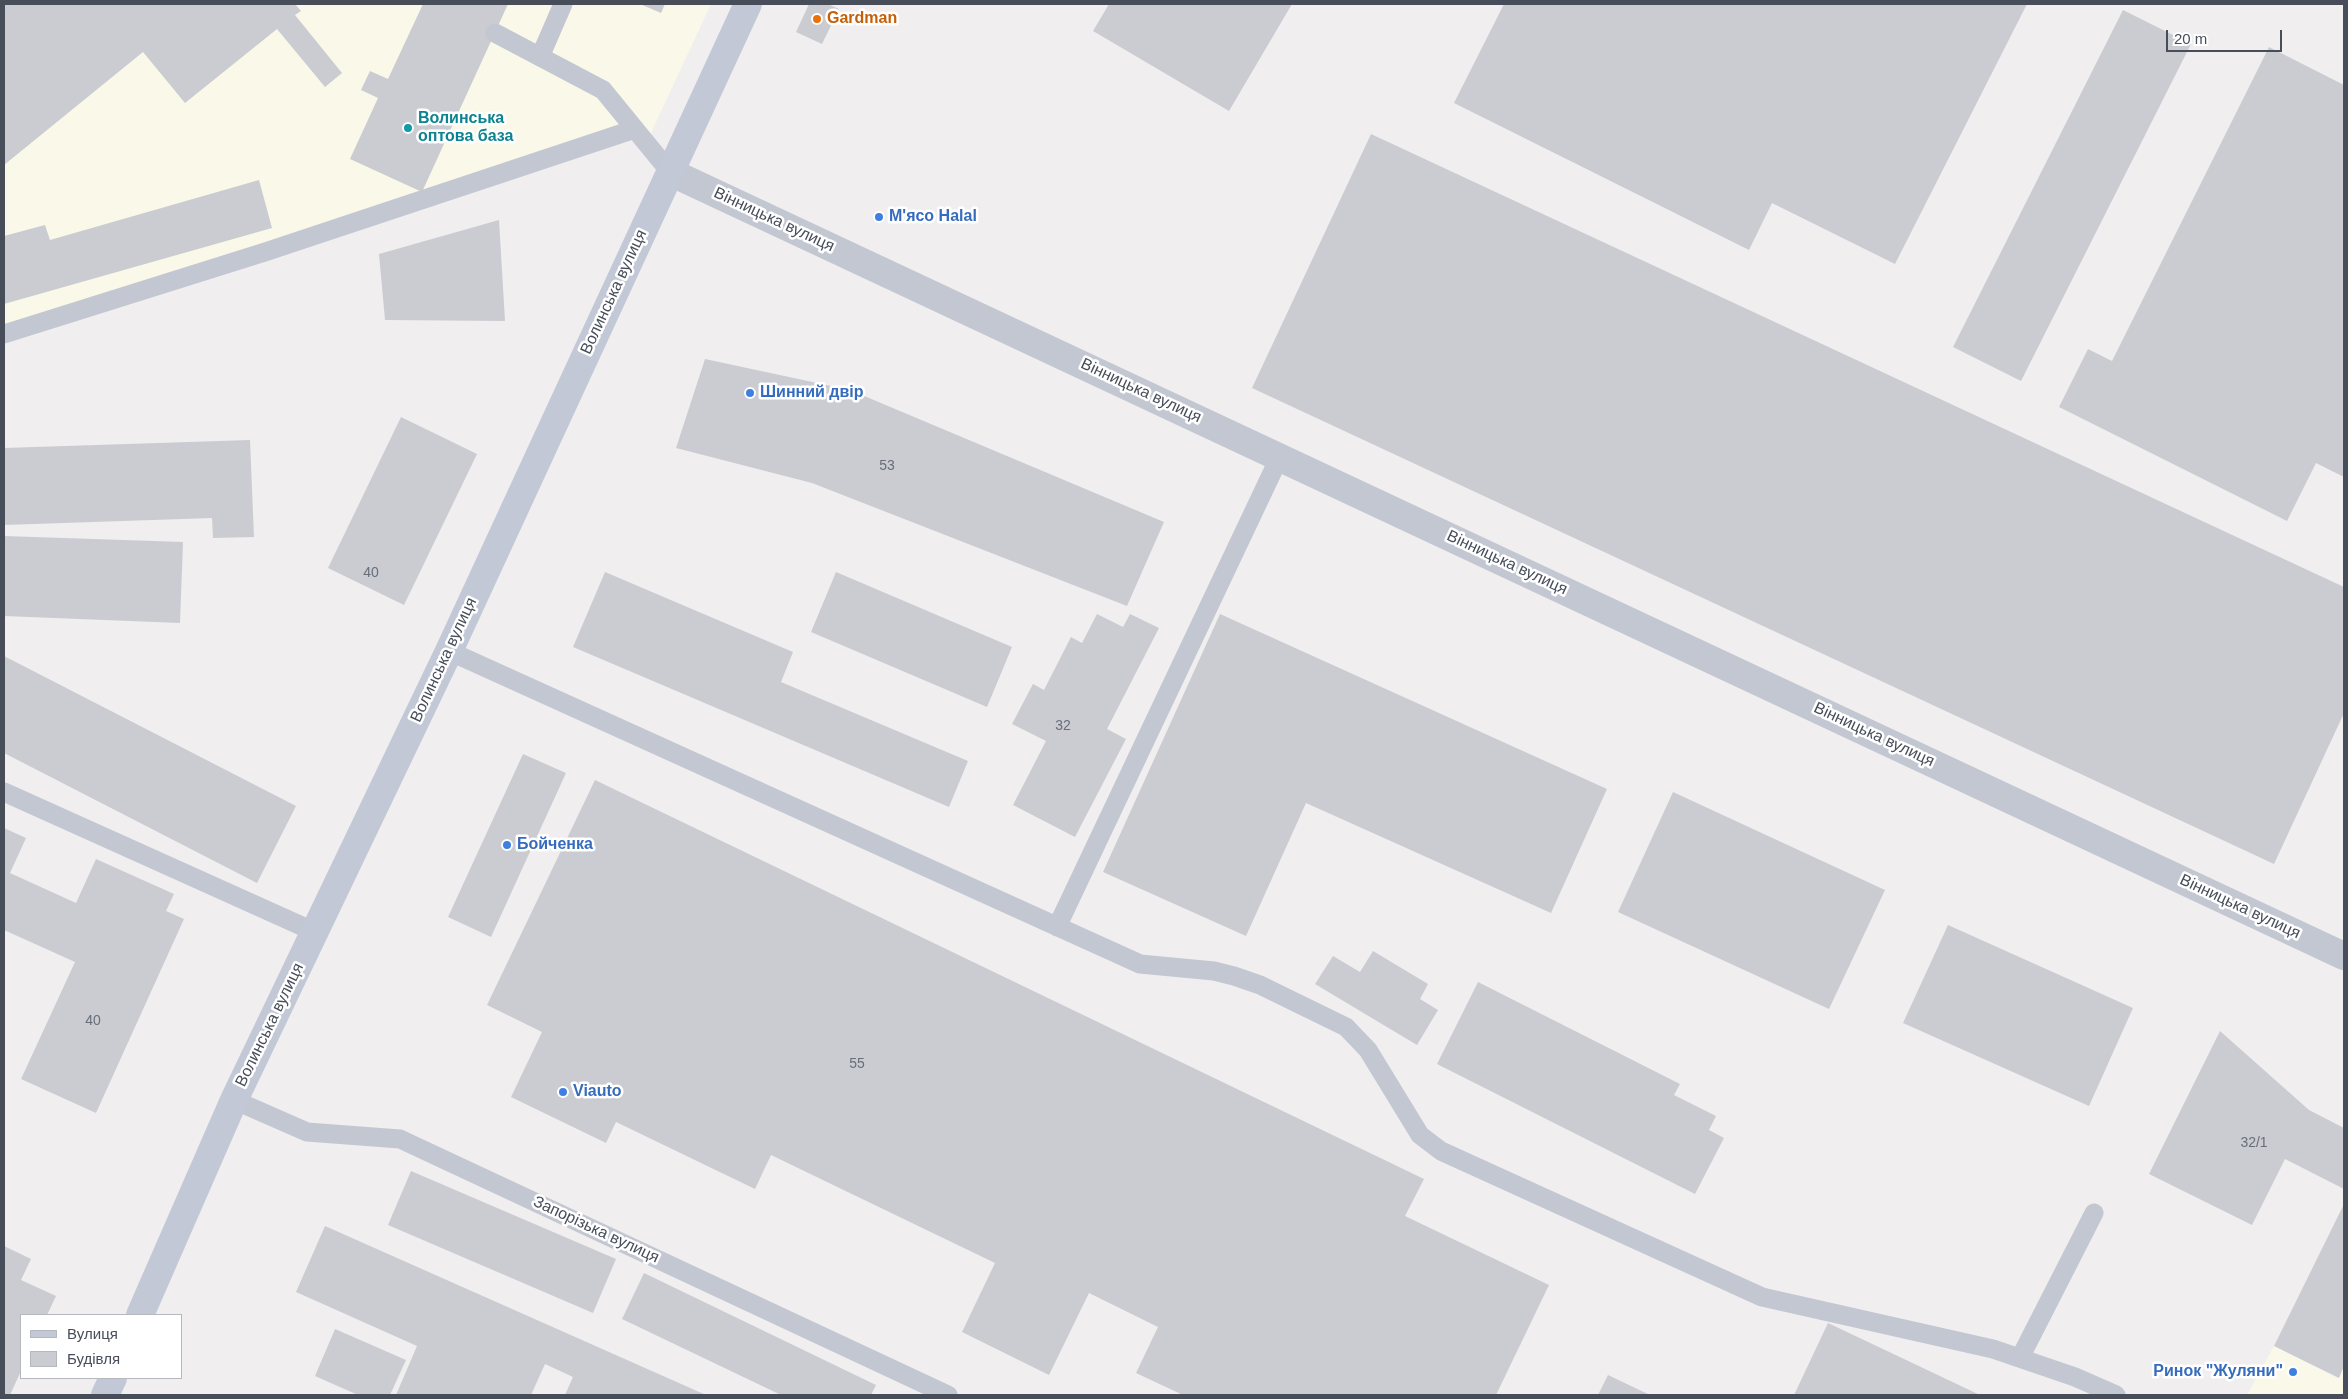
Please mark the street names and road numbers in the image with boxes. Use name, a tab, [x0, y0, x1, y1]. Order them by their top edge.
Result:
street label: Вінницька вулиця	[711, 184, 837, 256]
street label: Волинська вулиця	[577, 227, 651, 357]
street label: Вінницька вулиця	[1078, 355, 1204, 427]
street label: Вінницька вулиця	[1444, 527, 1570, 599]
street label: Волинська вулиця	[407, 595, 481, 725]
street label: Вінницька вулиця	[1811, 699, 1937, 771]
street label: Вінницька вулиця	[2177, 871, 2303, 943]
street label: Волинська вулиця	[232, 960, 308, 1090]
street label: Запорізька вулиця	[530, 1192, 662, 1268]

